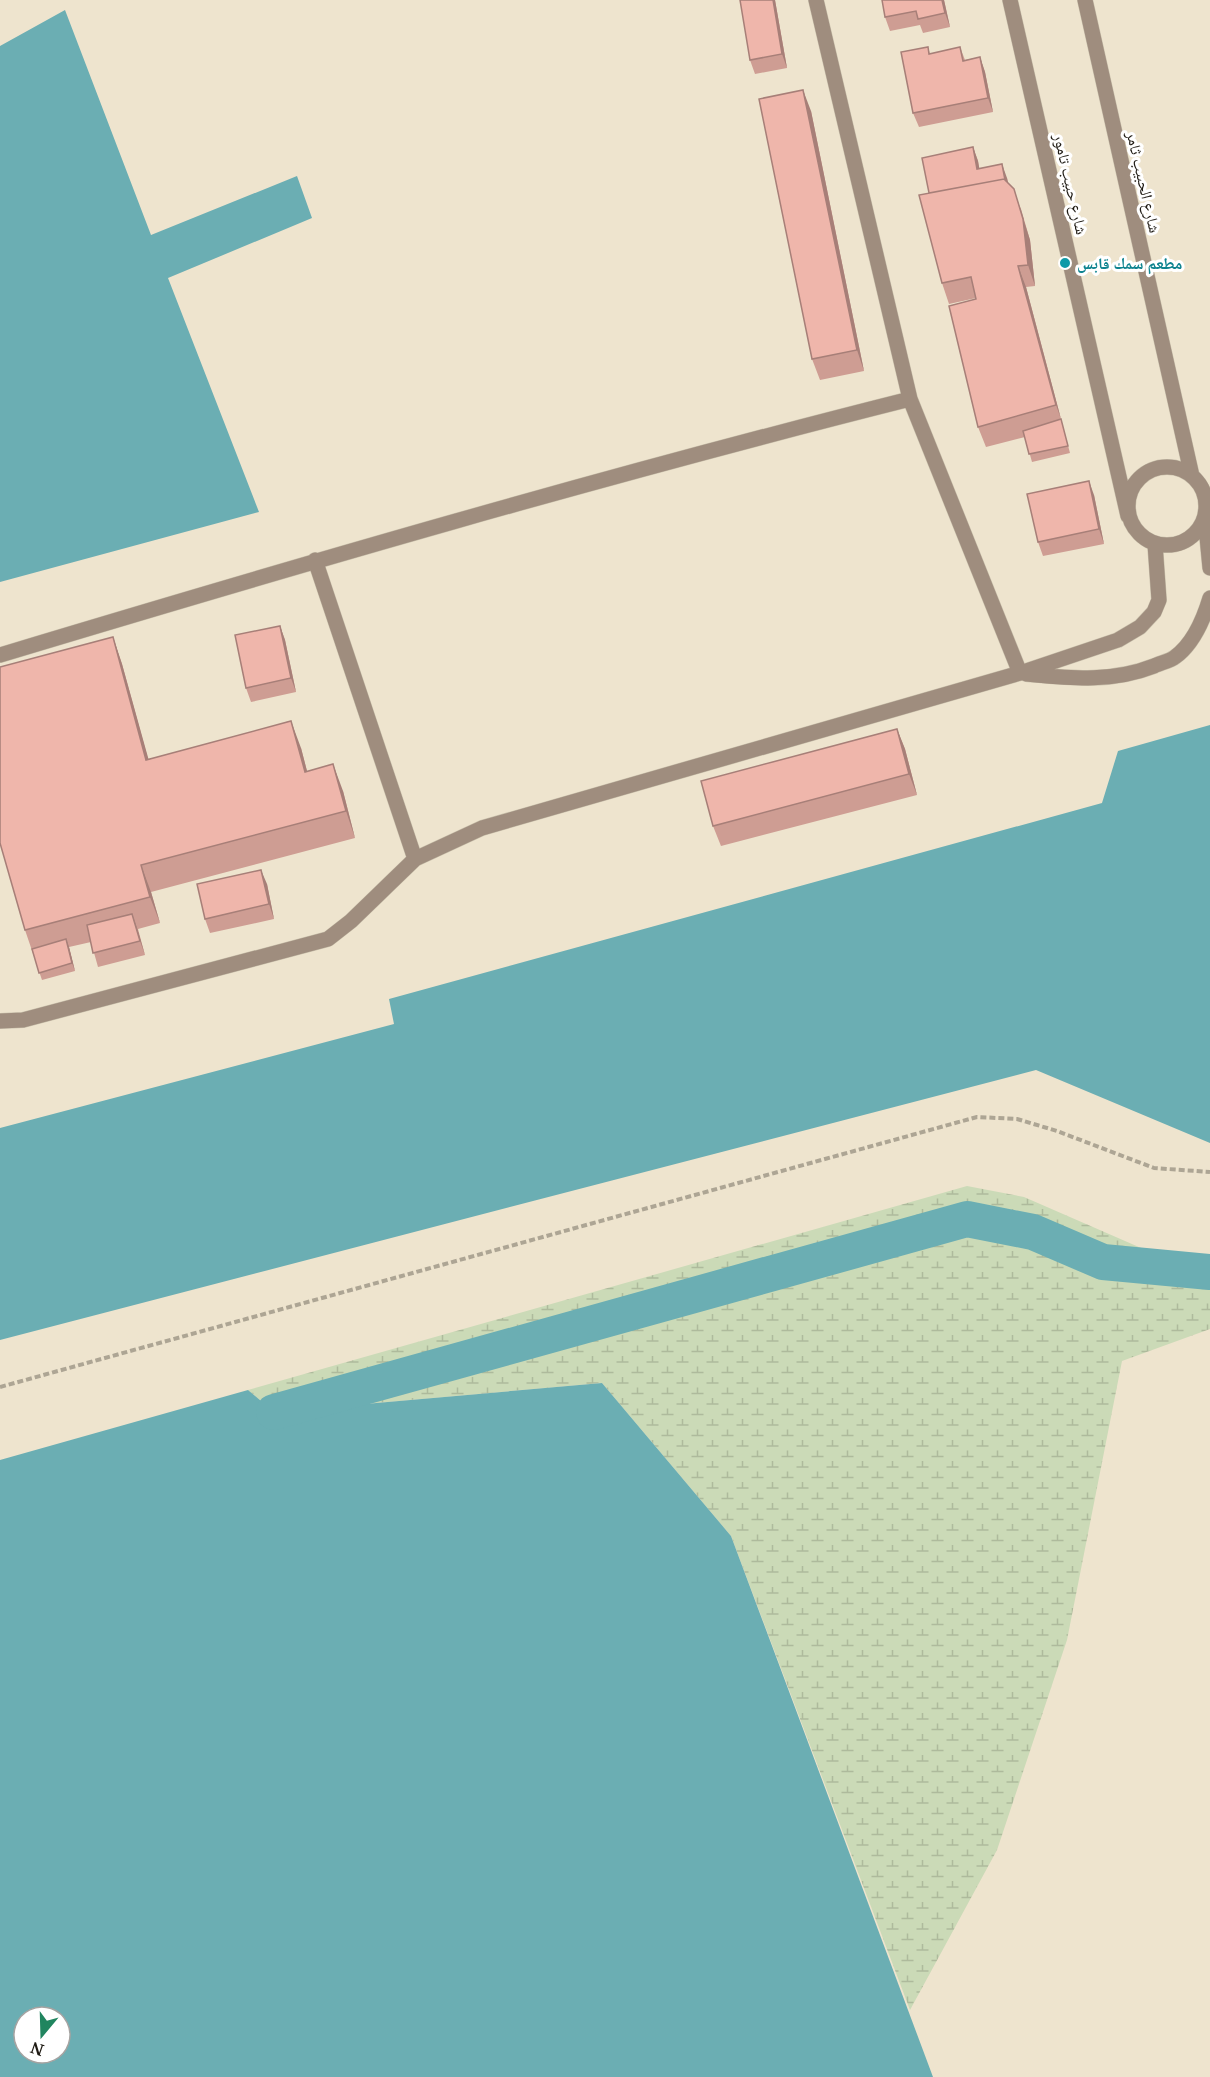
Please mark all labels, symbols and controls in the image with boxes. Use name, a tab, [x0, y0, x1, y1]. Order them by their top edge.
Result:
street label: شارع الحبيب ثامر	[1121, 128, 1166, 235]
street label: شارع حبيب تامور	[1048, 130, 1093, 237]
place label: مطعم سمك قابس	[1077, 252, 1182, 275]
marker: مطعم سمك قابس	[1058, 256, 1072, 270]
north arrow	[12, 2005, 72, 2065]
text: N	[27, 2037, 47, 2062]

